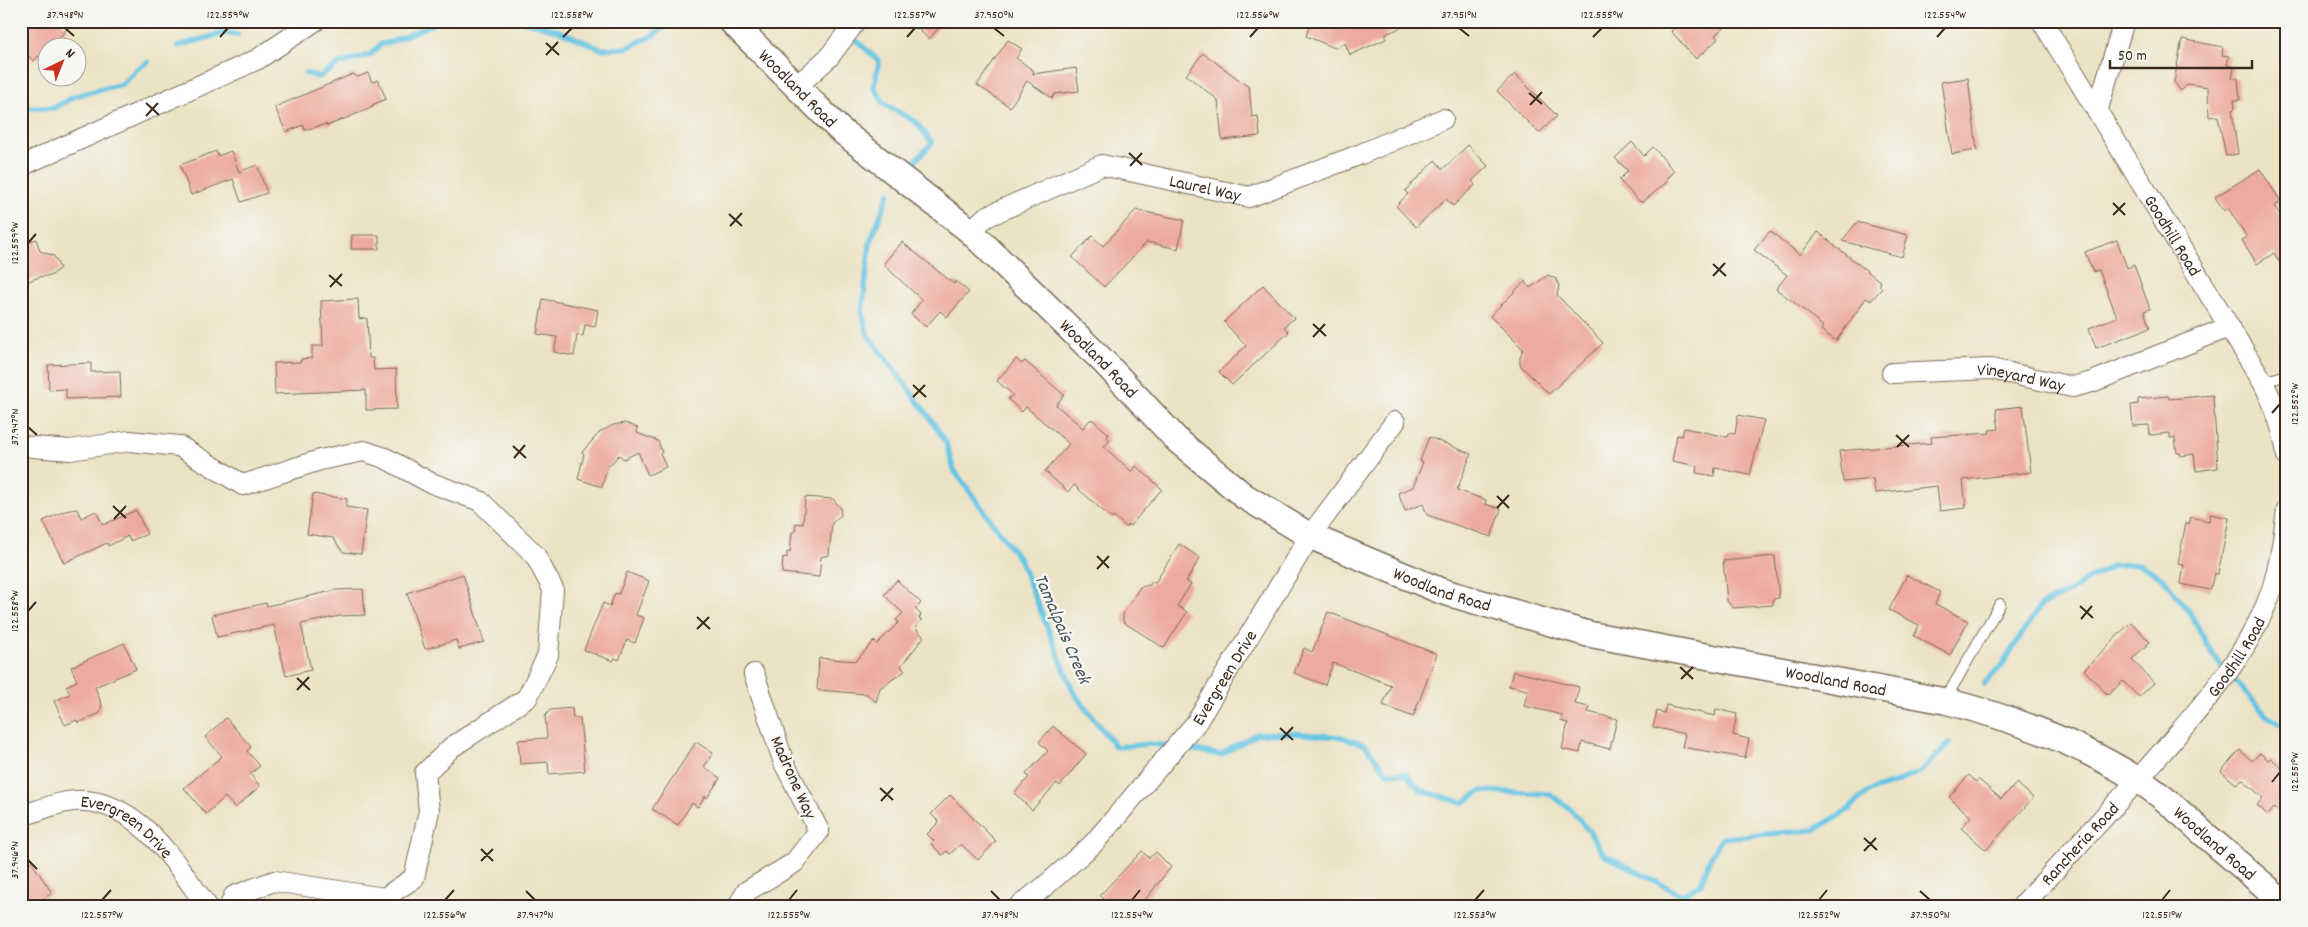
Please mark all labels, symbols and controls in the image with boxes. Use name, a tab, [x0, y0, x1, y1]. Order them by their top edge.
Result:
text: 37.948°N	[47, 7, 84, 24]
text: 122.559°W	[207, 7, 249, 24]
text: 122.558°W	[551, 7, 593, 24]
text: 122.557°W	[894, 7, 936, 24]
text: 37.950°N	[974, 7, 1014, 24]
text: 122.556°W	[1237, 7, 1280, 24]
text: 37.951°N	[1441, 7, 1477, 24]
text: 122.555°W	[1581, 7, 1623, 24]
text: 122.554°W	[1924, 7, 1966, 24]
north arrow	[38, 38, 88, 88]
scale bar	[2110, 38, 2253, 70]
text: N	[60, 44, 79, 64]
street label: Woodland Road	[751, 45, 841, 135]
text: 50 m	[2118, 46, 2147, 68]
street label: Laurel Way	[1166, 170, 1244, 210]
street label: Goodhill Road	[2136, 191, 2205, 282]
text: 122.559°W	[7, 222, 24, 264]
street label: Woodland Road	[1053, 315, 1142, 405]
street label: Vineyard Way	[1977, 359, 2068, 400]
text: 122.552°W	[2287, 383, 2304, 425]
text: 37.947°N	[7, 409, 24, 445]
street label: Woodland Road	[1388, 562, 1493, 620]
water label: Tamalpais Creek	[1025, 570, 1097, 691]
text: 122.558°W	[7, 590, 24, 632]
street label: Goodhill Road	[2203, 614, 2274, 704]
street label: Evergreen Drive	[1187, 626, 1265, 731]
street label: Woodland Road	[1783, 661, 1888, 705]
street label: Madrone Way	[762, 732, 821, 824]
text: 122.551°W	[2287, 752, 2304, 792]
street label: Evergreen Drive	[79, 791, 177, 865]
street label: Rancheria Road	[2036, 798, 2126, 892]
street label: Woodland Road	[2167, 802, 2260, 888]
text: 37.946°N	[7, 841, 24, 879]
text: 122.557°W	[81, 907, 123, 924]
text: 122.556°W	[424, 907, 467, 924]
text: 37.947°N	[517, 907, 553, 924]
text: 122.555°W	[768, 907, 810, 924]
text: 37.948°N	[982, 907, 1019, 924]
text: 122.554°W	[1111, 907, 1153, 924]
text: 122.553°W	[1454, 907, 1496, 924]
text: 122.552°W	[1798, 907, 1840, 924]
text: 37.950°N	[1910, 907, 1950, 924]
text: 122.551°W	[2142, 907, 2182, 924]

